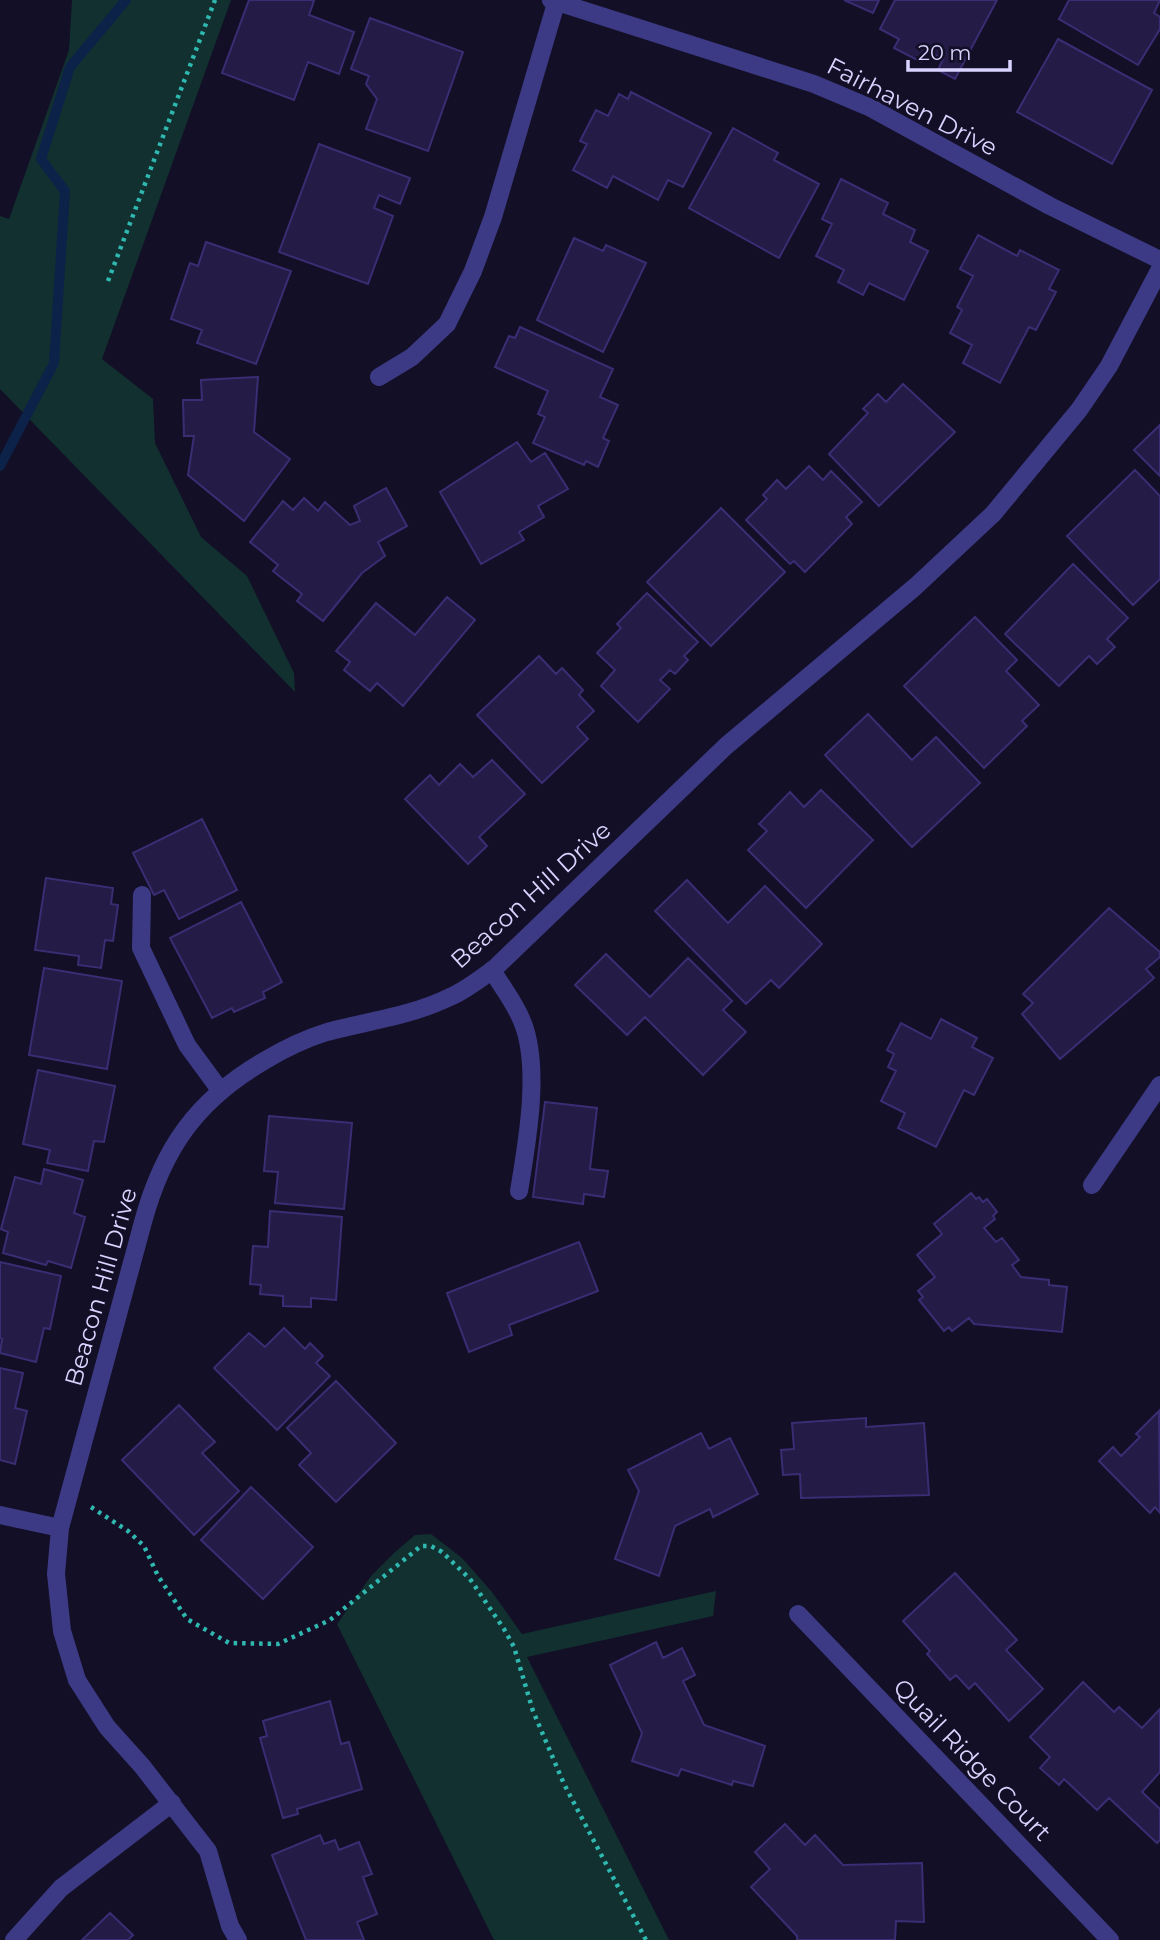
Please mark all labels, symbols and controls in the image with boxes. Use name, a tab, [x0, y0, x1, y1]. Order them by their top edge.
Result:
scale bar	[908, 28, 1010, 72]
text: 20 m	[918, 40, 972, 65]
street label: Fairhaven Drive	[822, 51, 1002, 162]
street label: Beacon Hill Drive	[445, 815, 617, 974]
street label: Beacon Hill Drive	[58, 1184, 143, 1390]
street label: Quail Ridge Court	[887, 1672, 1057, 1847]

